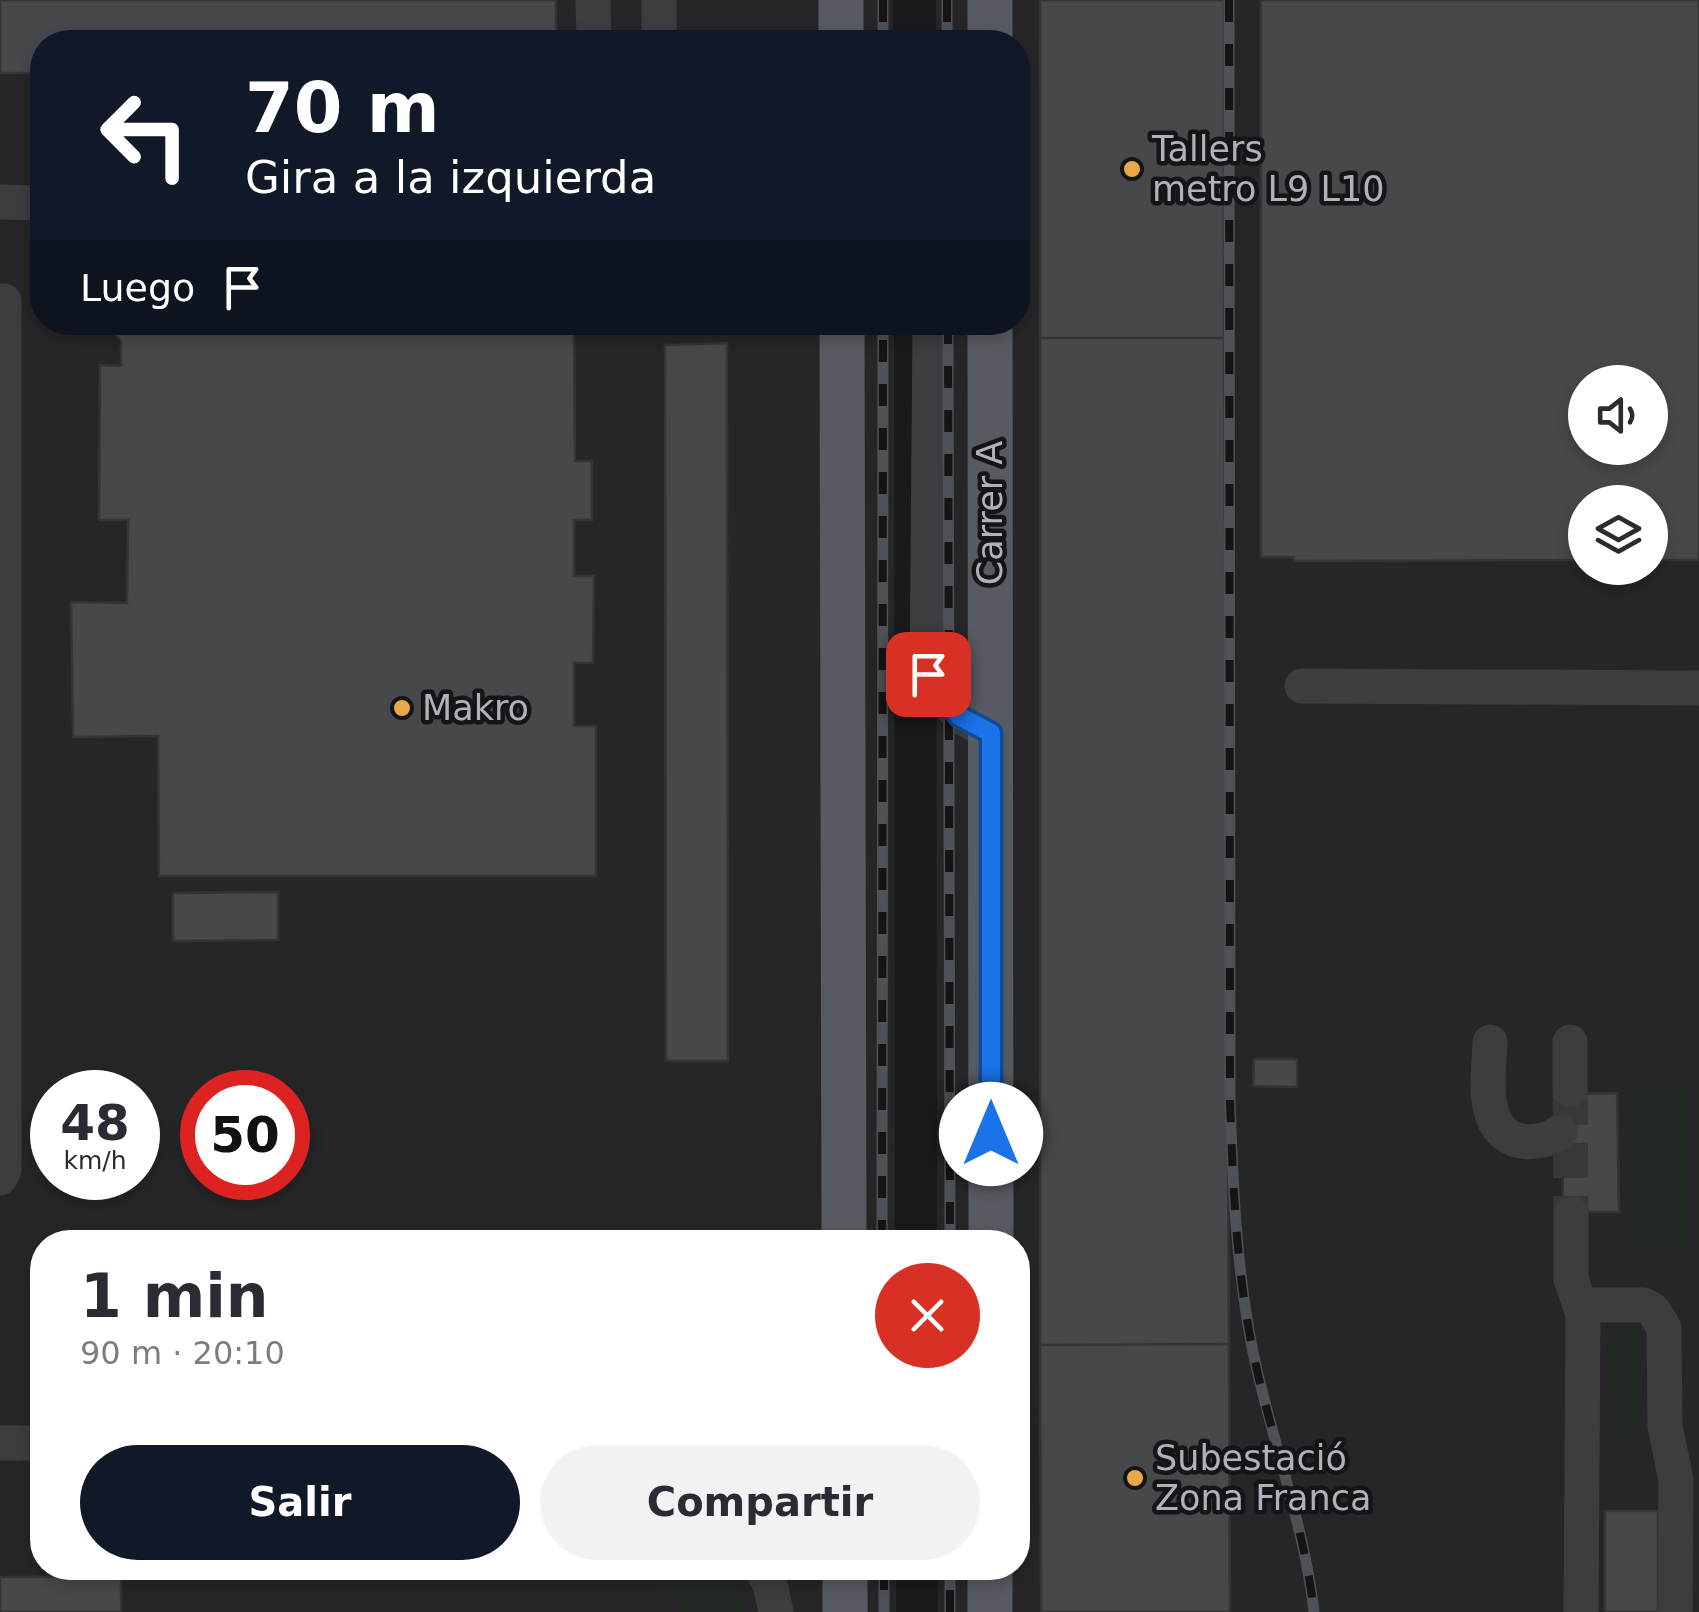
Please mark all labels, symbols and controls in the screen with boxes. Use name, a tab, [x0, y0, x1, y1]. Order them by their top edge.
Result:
text: 70 m	[245, 67, 440, 149]
icon: left	[80, 70, 210, 200]
place label: Tallers metro L9 L10	[1151, 129, 1384, 209]
text: Gira a la izquierda	[245, 151, 656, 204]
marker: Tallers metro L9 L10	[1121, 158, 1143, 180]
icon: arrive	[215, 260, 270, 315]
text: Luego	[80, 266, 195, 310]
map controls	[1568, 365, 1668, 585]
button: sound	[1568, 365, 1668, 465]
street label: Carrer A	[970, 441, 1010, 585]
button: layers	[1568, 485, 1668, 585]
pin	[886, 632, 971, 717]
icon: arrive	[901, 647, 956, 702]
place label: Makro	[422, 688, 529, 728]
marker: Makro	[391, 697, 413, 719]
speed limit sign: 50	[180, 1070, 310, 1200]
position arrow	[939, 1082, 1043, 1186]
text: 48	[60, 1094, 130, 1152]
text: km/h	[63, 1146, 127, 1175]
text: 1 min	[80, 1261, 268, 1331]
button: close	[875, 1263, 980, 1368]
text: 90 m · 20:10	[80, 1334, 285, 1372]
place label: Subestació Zona Franca	[1155, 1438, 1371, 1518]
button: Salir	[80, 1445, 520, 1560]
button: Compartir	[540, 1445, 980, 1560]
marker: Subestació Zona Franca	[1124, 1467, 1146, 1489]

